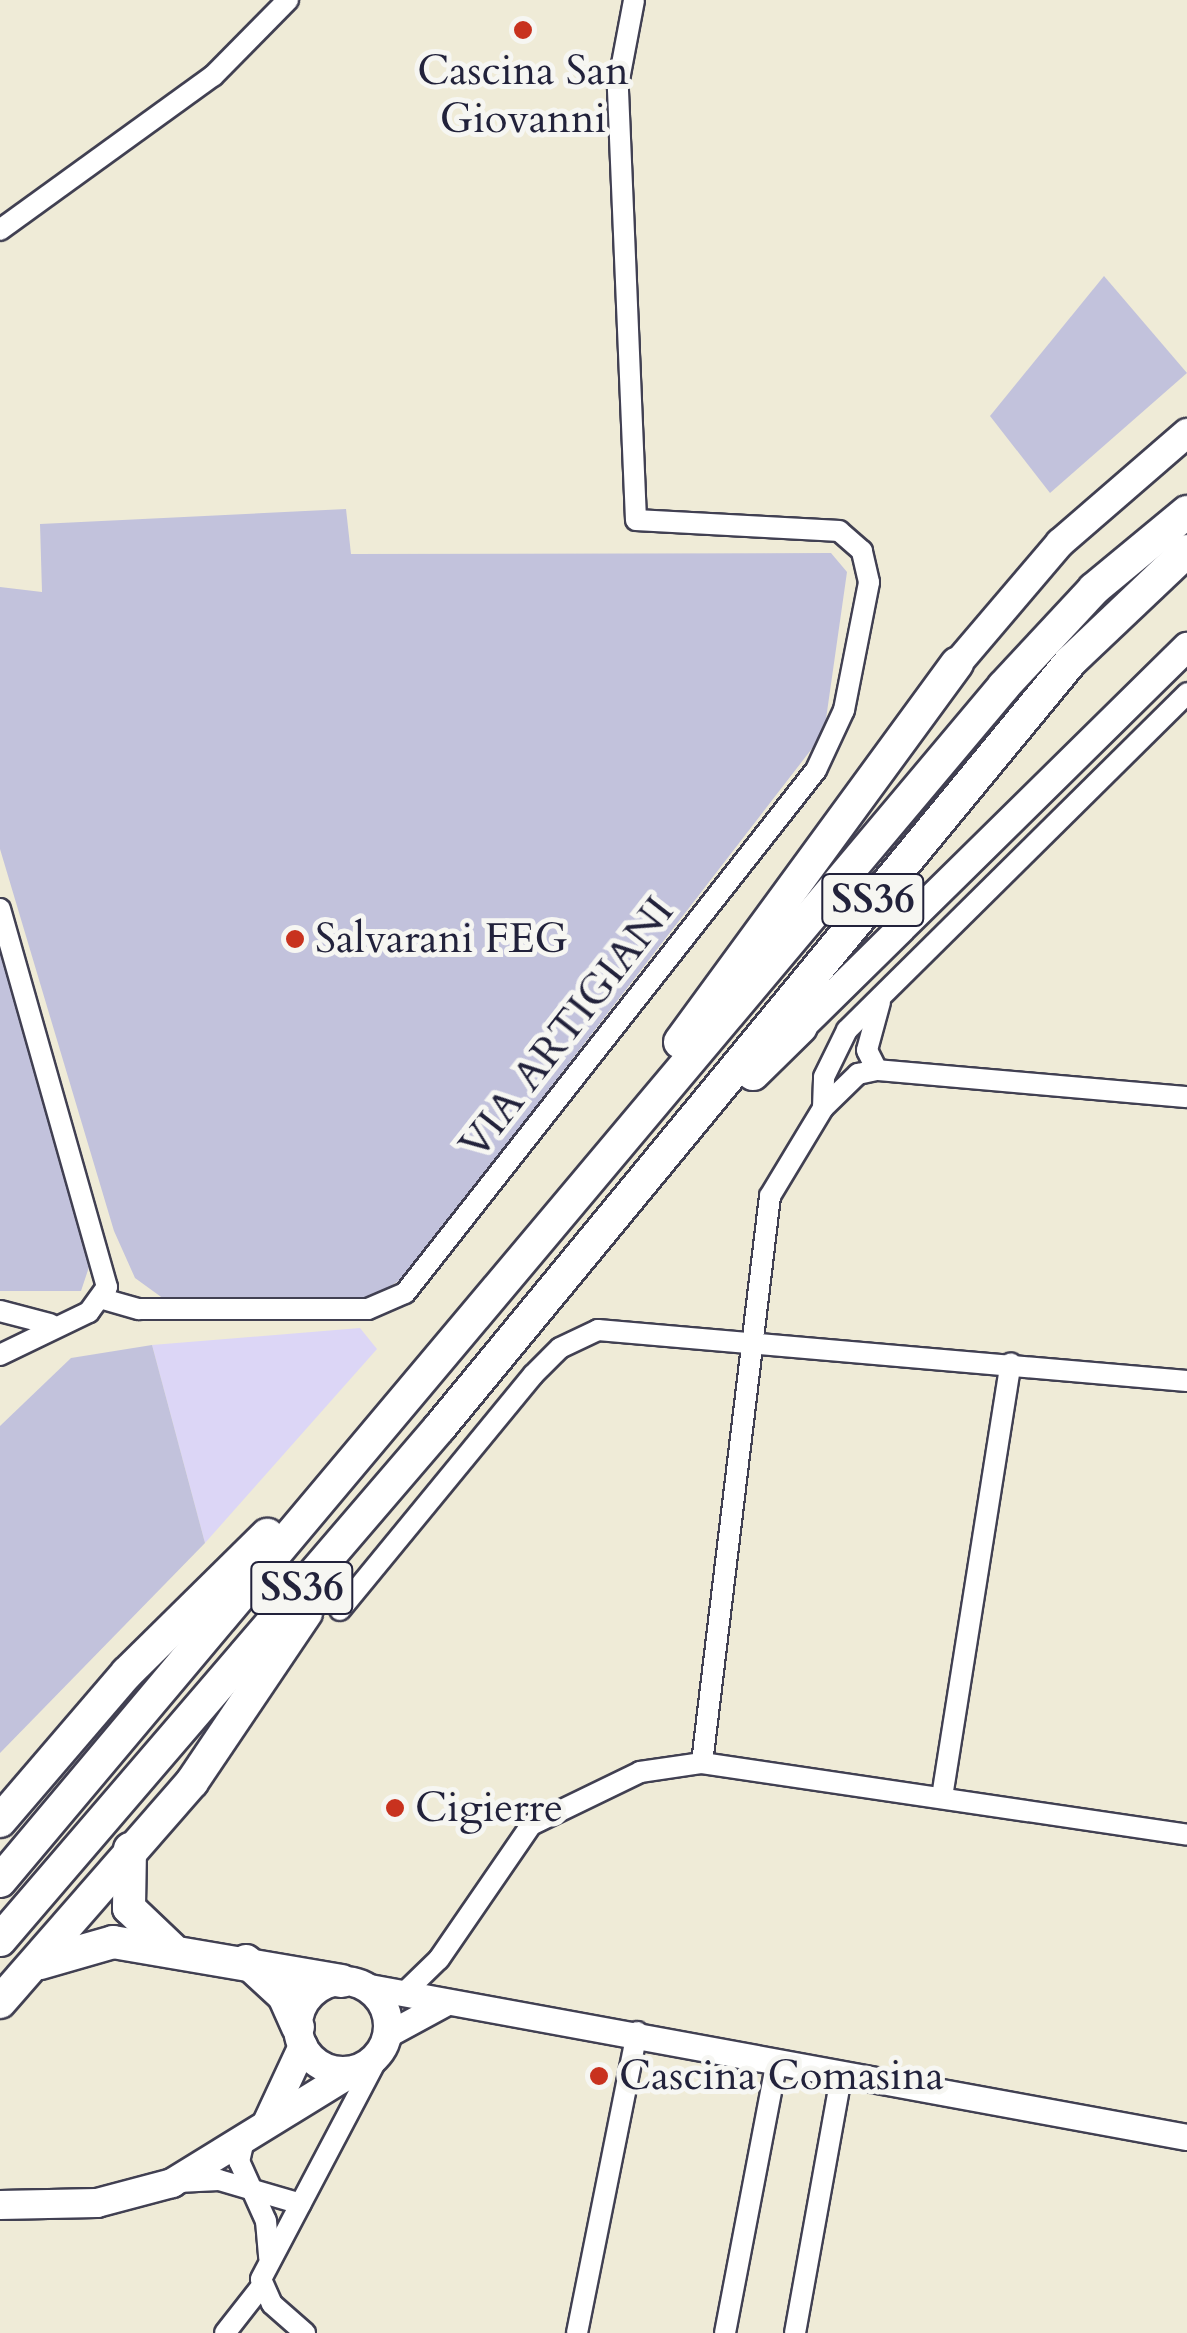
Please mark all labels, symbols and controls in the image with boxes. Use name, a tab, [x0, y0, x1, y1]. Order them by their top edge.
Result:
marker: Cascina San Giovanni	[512, 19, 534, 41]
place label: Cascina San Giovanni	[417, 46, 629, 144]
road number: SS36	[820, 865, 926, 935]
street label: VIA ARTIGIANI	[449, 887, 685, 1169]
place label: Salvarani FEG	[315, 914, 568, 964]
marker: Salvarani FEG	[284, 928, 306, 950]
road number: SS36	[250, 1553, 354, 1623]
place label: Cigierre	[415, 1783, 563, 1833]
marker: Cigierre	[384, 1797, 406, 1819]
place label: Cascina Comasina	[619, 2051, 944, 2101]
marker: Cascina Comasina	[588, 2065, 610, 2087]

